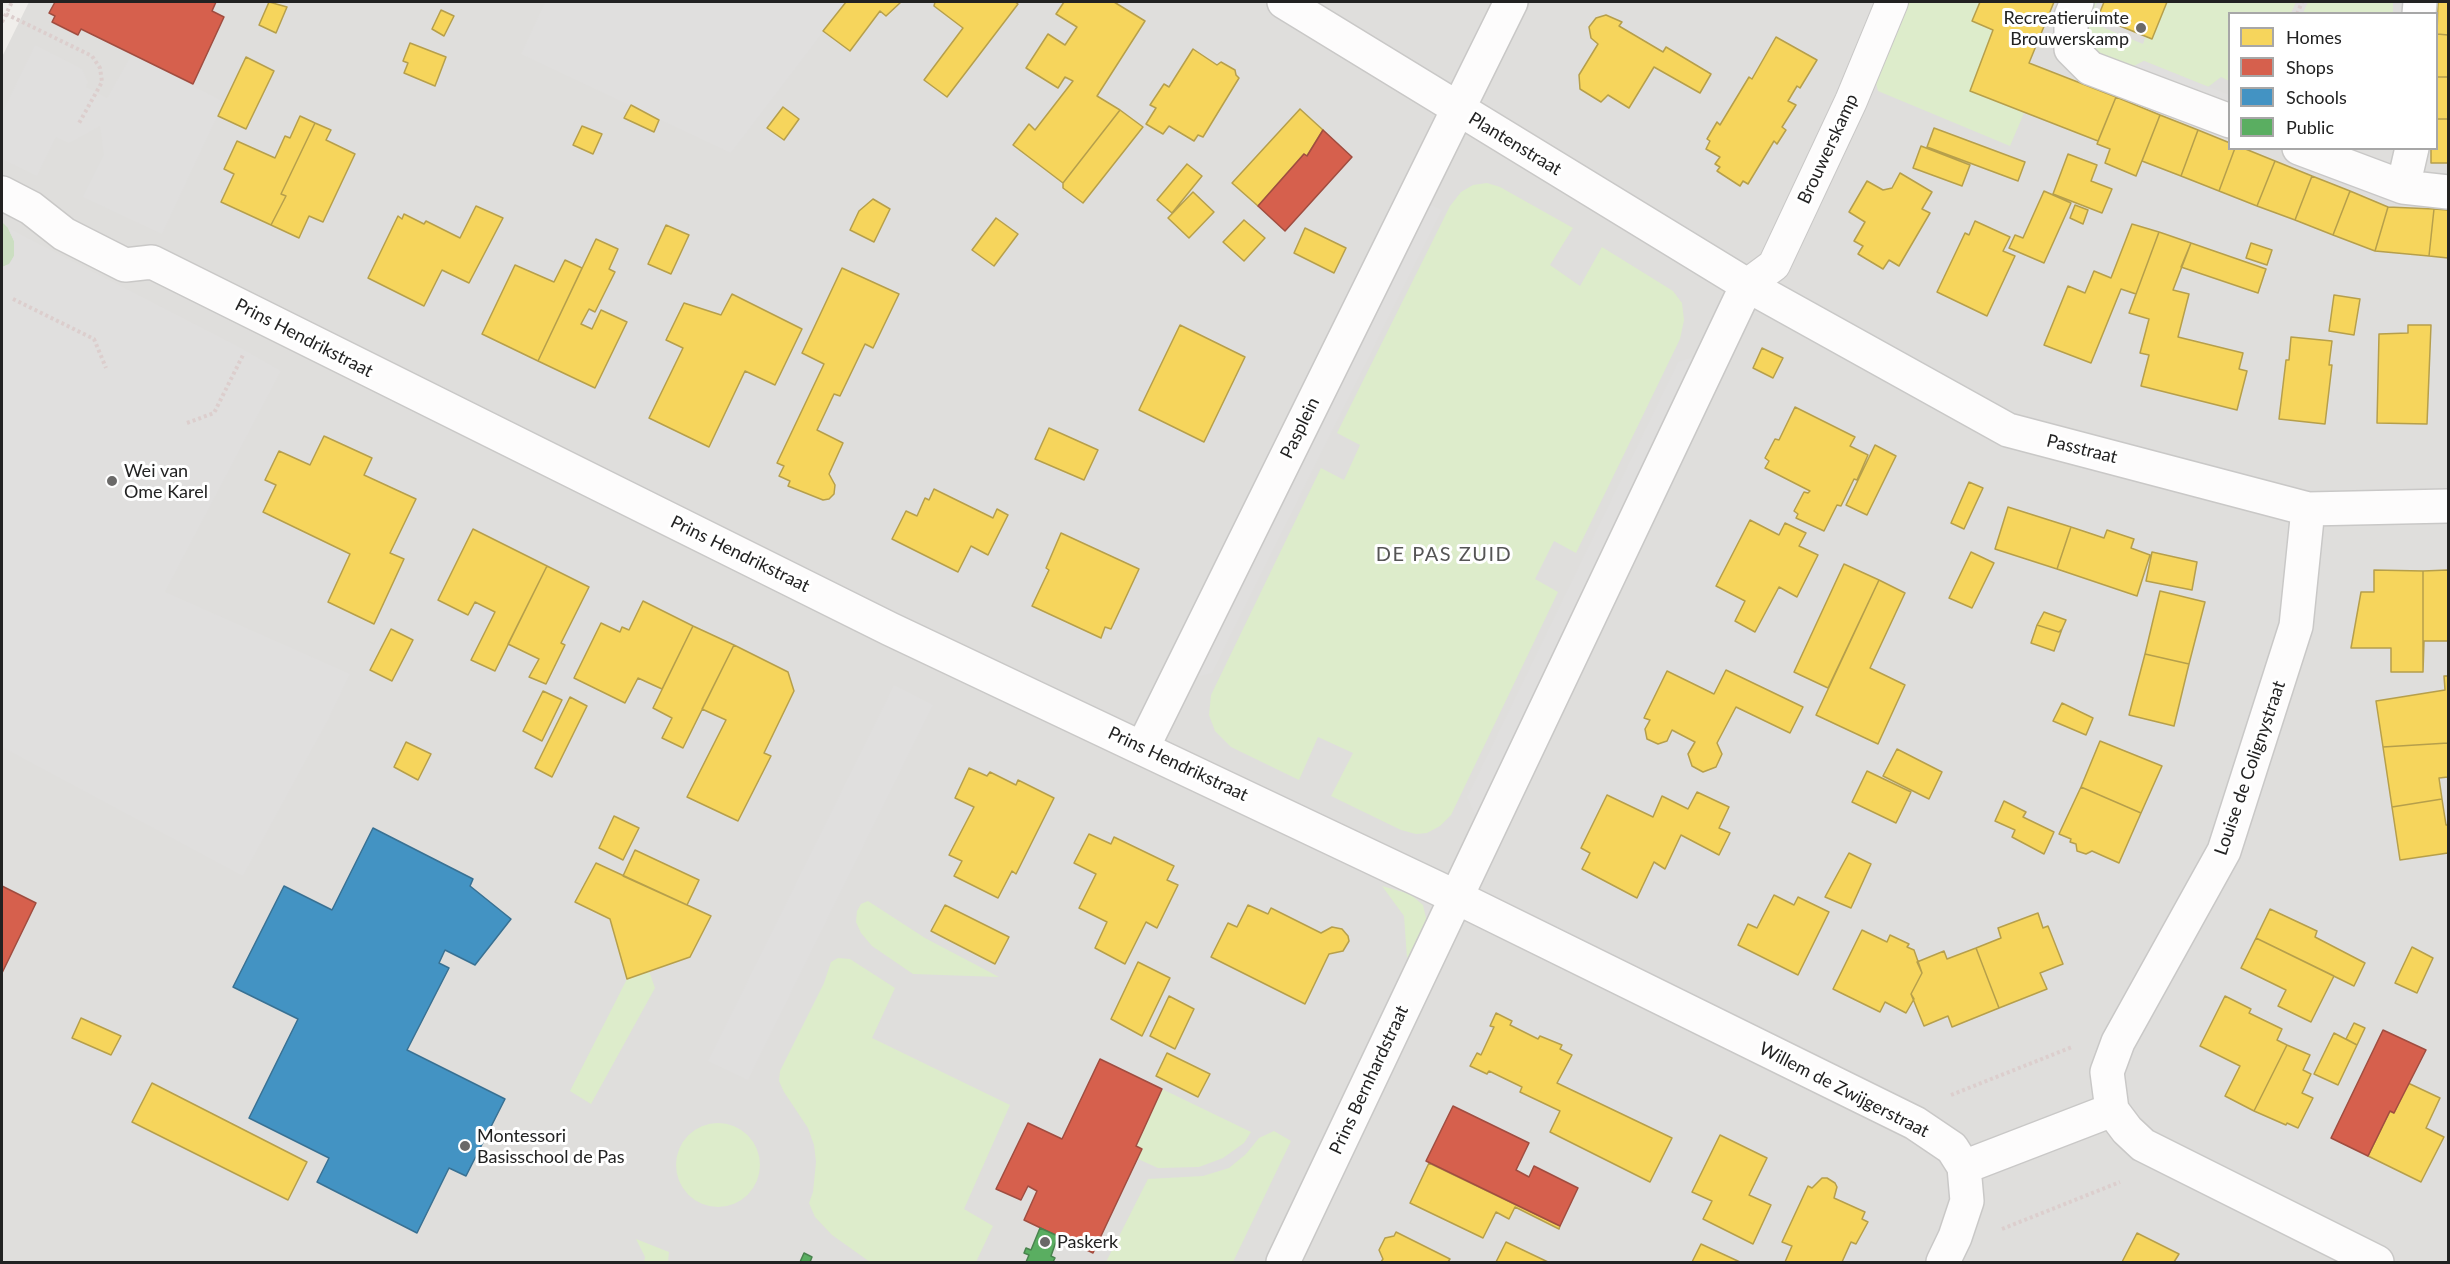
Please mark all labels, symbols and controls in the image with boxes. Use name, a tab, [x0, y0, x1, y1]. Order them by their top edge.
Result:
place label: Recreatieruimte Brouwerskamp	[2004, 7, 2129, 50]
legend	[2228, 12, 2438, 150]
marker: Recreatieruimte Brouwerskamp	[2134, 21, 2148, 35]
text: Homes	[2286, 26, 2342, 48]
text: Shops	[2286, 56, 2334, 78]
text: Schools	[2286, 86, 2347, 108]
street label: Brouwerskamp	[1793, 91, 1863, 207]
street label: Plantenstraat	[1465, 108, 1565, 180]
text: Public	[2286, 116, 2334, 138]
street label: Prins Hendrikstraat	[231, 294, 377, 382]
street label: Pasplein	[1276, 394, 1324, 462]
street label: Passtraat	[2044, 430, 2120, 468]
place label: Wei van Ome Karel	[124, 460, 208, 502]
marker: Wei van Ome Karel	[105, 474, 119, 488]
street label: Prins Hendrikstraat	[667, 511, 813, 597]
district label: DE PAS ZUID	[1376, 543, 1512, 567]
street label: Louise de Colignystraat	[2210, 678, 2290, 858]
street label: Prins Hendrikstraat	[1105, 722, 1251, 806]
street label: Prins Bernhardstraat	[1325, 1002, 1413, 1158]
street label: Willem de Zwijgerstraat	[1755, 1038, 1933, 1142]
place label: Montessori Basisschool de Pas	[477, 1125, 625, 1168]
marker: Montessori Basisschool de Pas	[458, 1139, 472, 1153]
place label: Paskerk	[1057, 1231, 1118, 1253]
marker: Paskerk	[1038, 1235, 1052, 1249]

